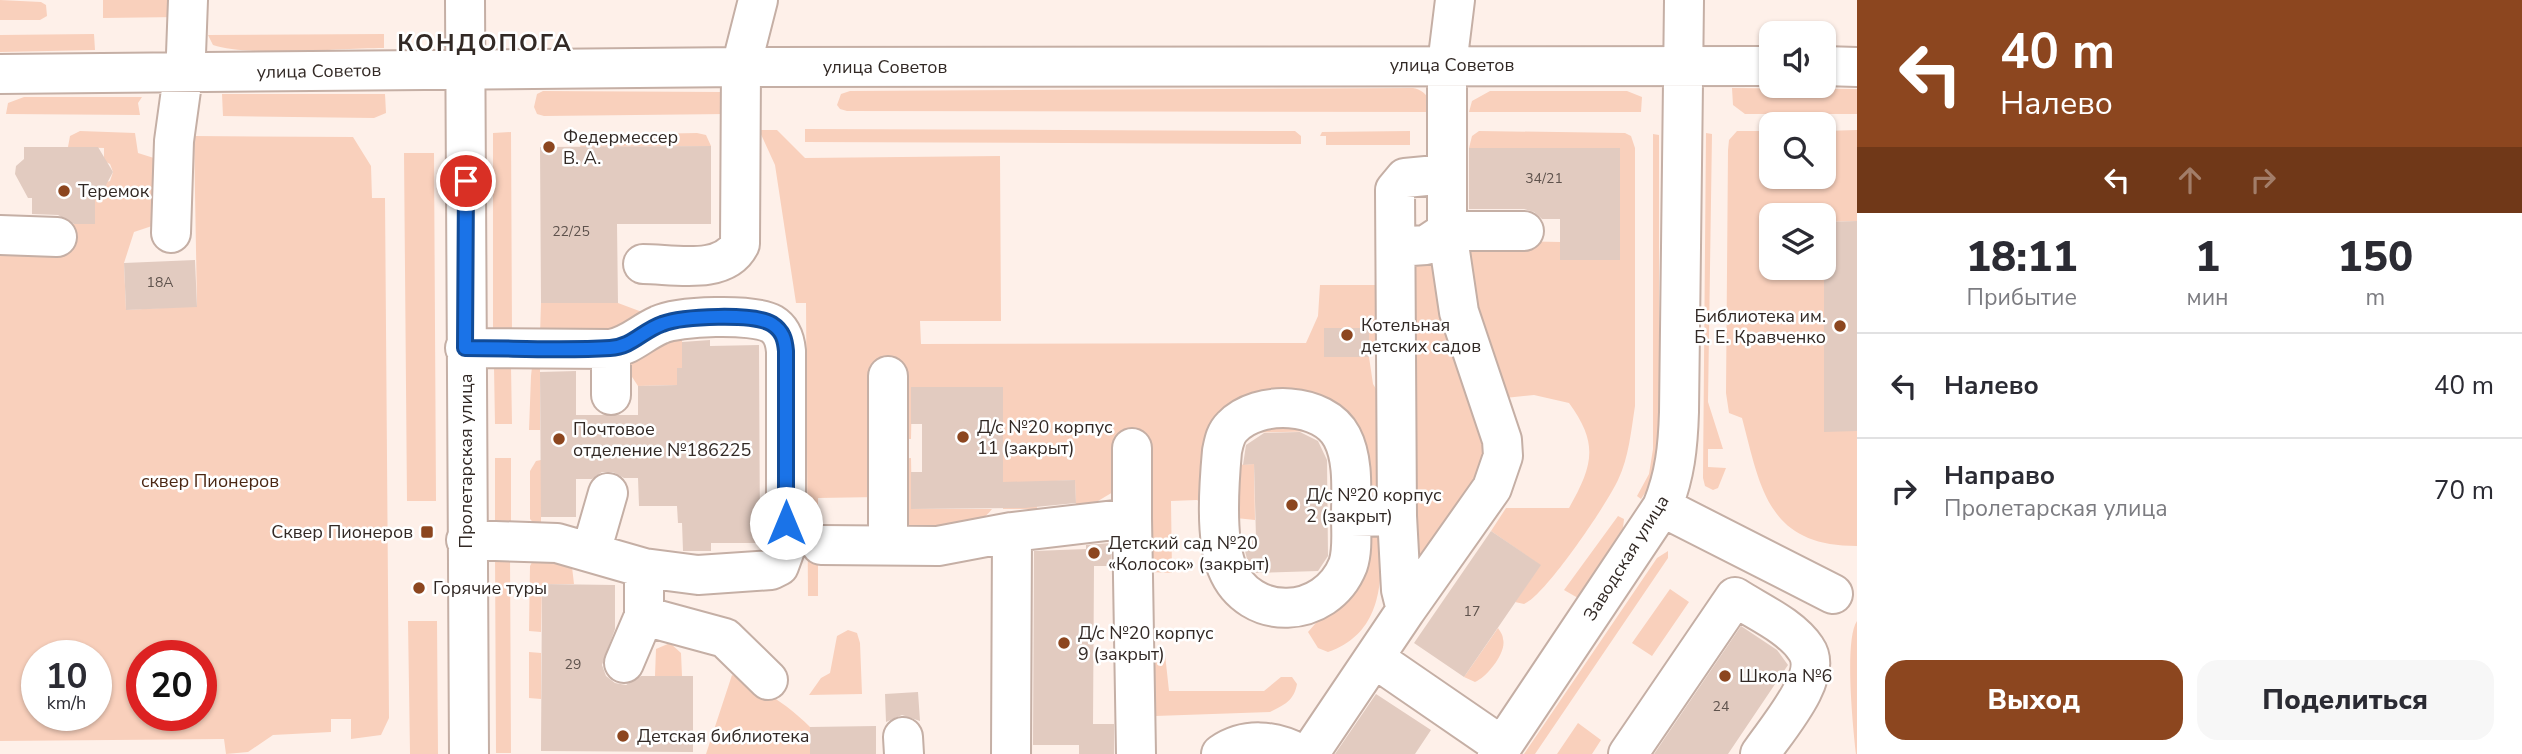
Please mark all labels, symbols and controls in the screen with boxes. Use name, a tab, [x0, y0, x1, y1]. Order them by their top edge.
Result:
text: 40 m	[2000, 18, 2115, 85]
map controls	[1759, 21, 1836, 280]
button: sound	[1759, 21, 1836, 98]
district label: КОНДОПОГА	[397, 27, 573, 59]
icon: left	[1885, 28, 1976, 119]
street label: улица Советов	[1390, 53, 1514, 77]
street label: улица Советов	[823, 55, 947, 79]
street label: улица Советов	[257, 58, 382, 84]
text: Налево	[2000, 82, 2113, 125]
button: search	[1759, 112, 1836, 189]
place label: Федермессер В. А.	[563, 125, 678, 170]
marker: Федермессер В. А.	[541, 139, 557, 155]
pin	[436, 151, 496, 211]
icon: left	[2098, 161, 2136, 199]
icon: ahead	[2171, 161, 2209, 199]
icon: right	[2244, 161, 2282, 199]
icon: arrive	[447, 162, 485, 200]
house number: 34/21	[1525, 169, 1563, 188]
place label: Теремок	[78, 179, 150, 203]
marker: Теремок	[56, 183, 72, 199]
button: layers	[1759, 203, 1836, 280]
house number: 22/25	[552, 222, 590, 241]
text: 18:11	[1966, 229, 2078, 286]
text: 1	[2195, 229, 2220, 286]
text: 150	[2338, 229, 2413, 286]
house number: 18А	[146, 273, 174, 292]
text: Прибытие	[1967, 282, 2077, 313]
text: мин	[2187, 282, 2229, 313]
text: m	[2365, 282, 2385, 313]
place label: Библиотека им. Б. Е. Кравченко	[1694, 304, 1826, 349]
place label: Котельная детских садов	[1361, 313, 1481, 358]
marker: Библиотека им. Б. Е. Кравченко	[1832, 318, 1848, 334]
marker: Котельная детских садов	[1339, 327, 1355, 343]
icon: left	[1885, 367, 1923, 405]
text: Налево	[1944, 368, 2039, 403]
text: 40 m	[2434, 368, 2494, 403]
street label: Пролетарская улица	[454, 374, 478, 548]
place label: Д/с №20 корпус 11 (закрыт)	[977, 415, 1113, 460]
place label: Почтовое отделение №186225	[573, 417, 751, 462]
marker: Д/с №20 корпус 11 (закрыт)	[955, 429, 971, 445]
marker: Почтовое отделение №186225	[551, 431, 567, 447]
text: Направо	[1944, 458, 2055, 493]
park label: сквер Пионеров	[141, 469, 279, 493]
icon: right	[1885, 472, 1923, 510]
text: 70 m	[2434, 473, 2494, 508]
place label: Д/с №20 корпус 2 (закрыт)	[1306, 483, 1442, 528]
position arrow	[749, 486, 823, 560]
street label: Заводская улица	[1578, 491, 1674, 625]
text: Пролетарская улица	[1944, 493, 2168, 524]
marker: Д/с №20 корпус 2 (закрыт)	[1284, 497, 1300, 513]
place label: Сквер Пионеров	[271, 520, 413, 544]
marker: Сквер Пионеров	[419, 524, 435, 540]
place label: Детский сад №20 «Колосок» (закрыт)	[1108, 531, 1270, 576]
marker: Детский сад №20 «Колосок» (закрыт)	[1086, 545, 1102, 561]
place label: Горячие туры	[433, 576, 547, 600]
marker: Горячие туры	[411, 580, 427, 596]
house number: 17	[1464, 602, 1480, 621]
place label: Д/с №20 корпус 9 (закрыт)	[1078, 621, 1214, 666]
marker: Д/с №20 корпус 9 (закрыт)	[1056, 635, 1072, 651]
speed limit sign: 20	[126, 640, 217, 731]
text: 10	[45, 653, 88, 700]
house number: 29	[565, 655, 581, 674]
button: Выход	[1885, 660, 2183, 740]
button: Поделиться	[2197, 660, 2494, 740]
place label: Школа №6	[1739, 664, 1832, 688]
marker: Школа №6	[1717, 668, 1733, 684]
text: km/h	[47, 691, 86, 715]
house number: 24	[1713, 697, 1729, 716]
place label: Детская библиотека	[637, 724, 809, 748]
marker: Детская библиотека	[615, 728, 631, 744]

